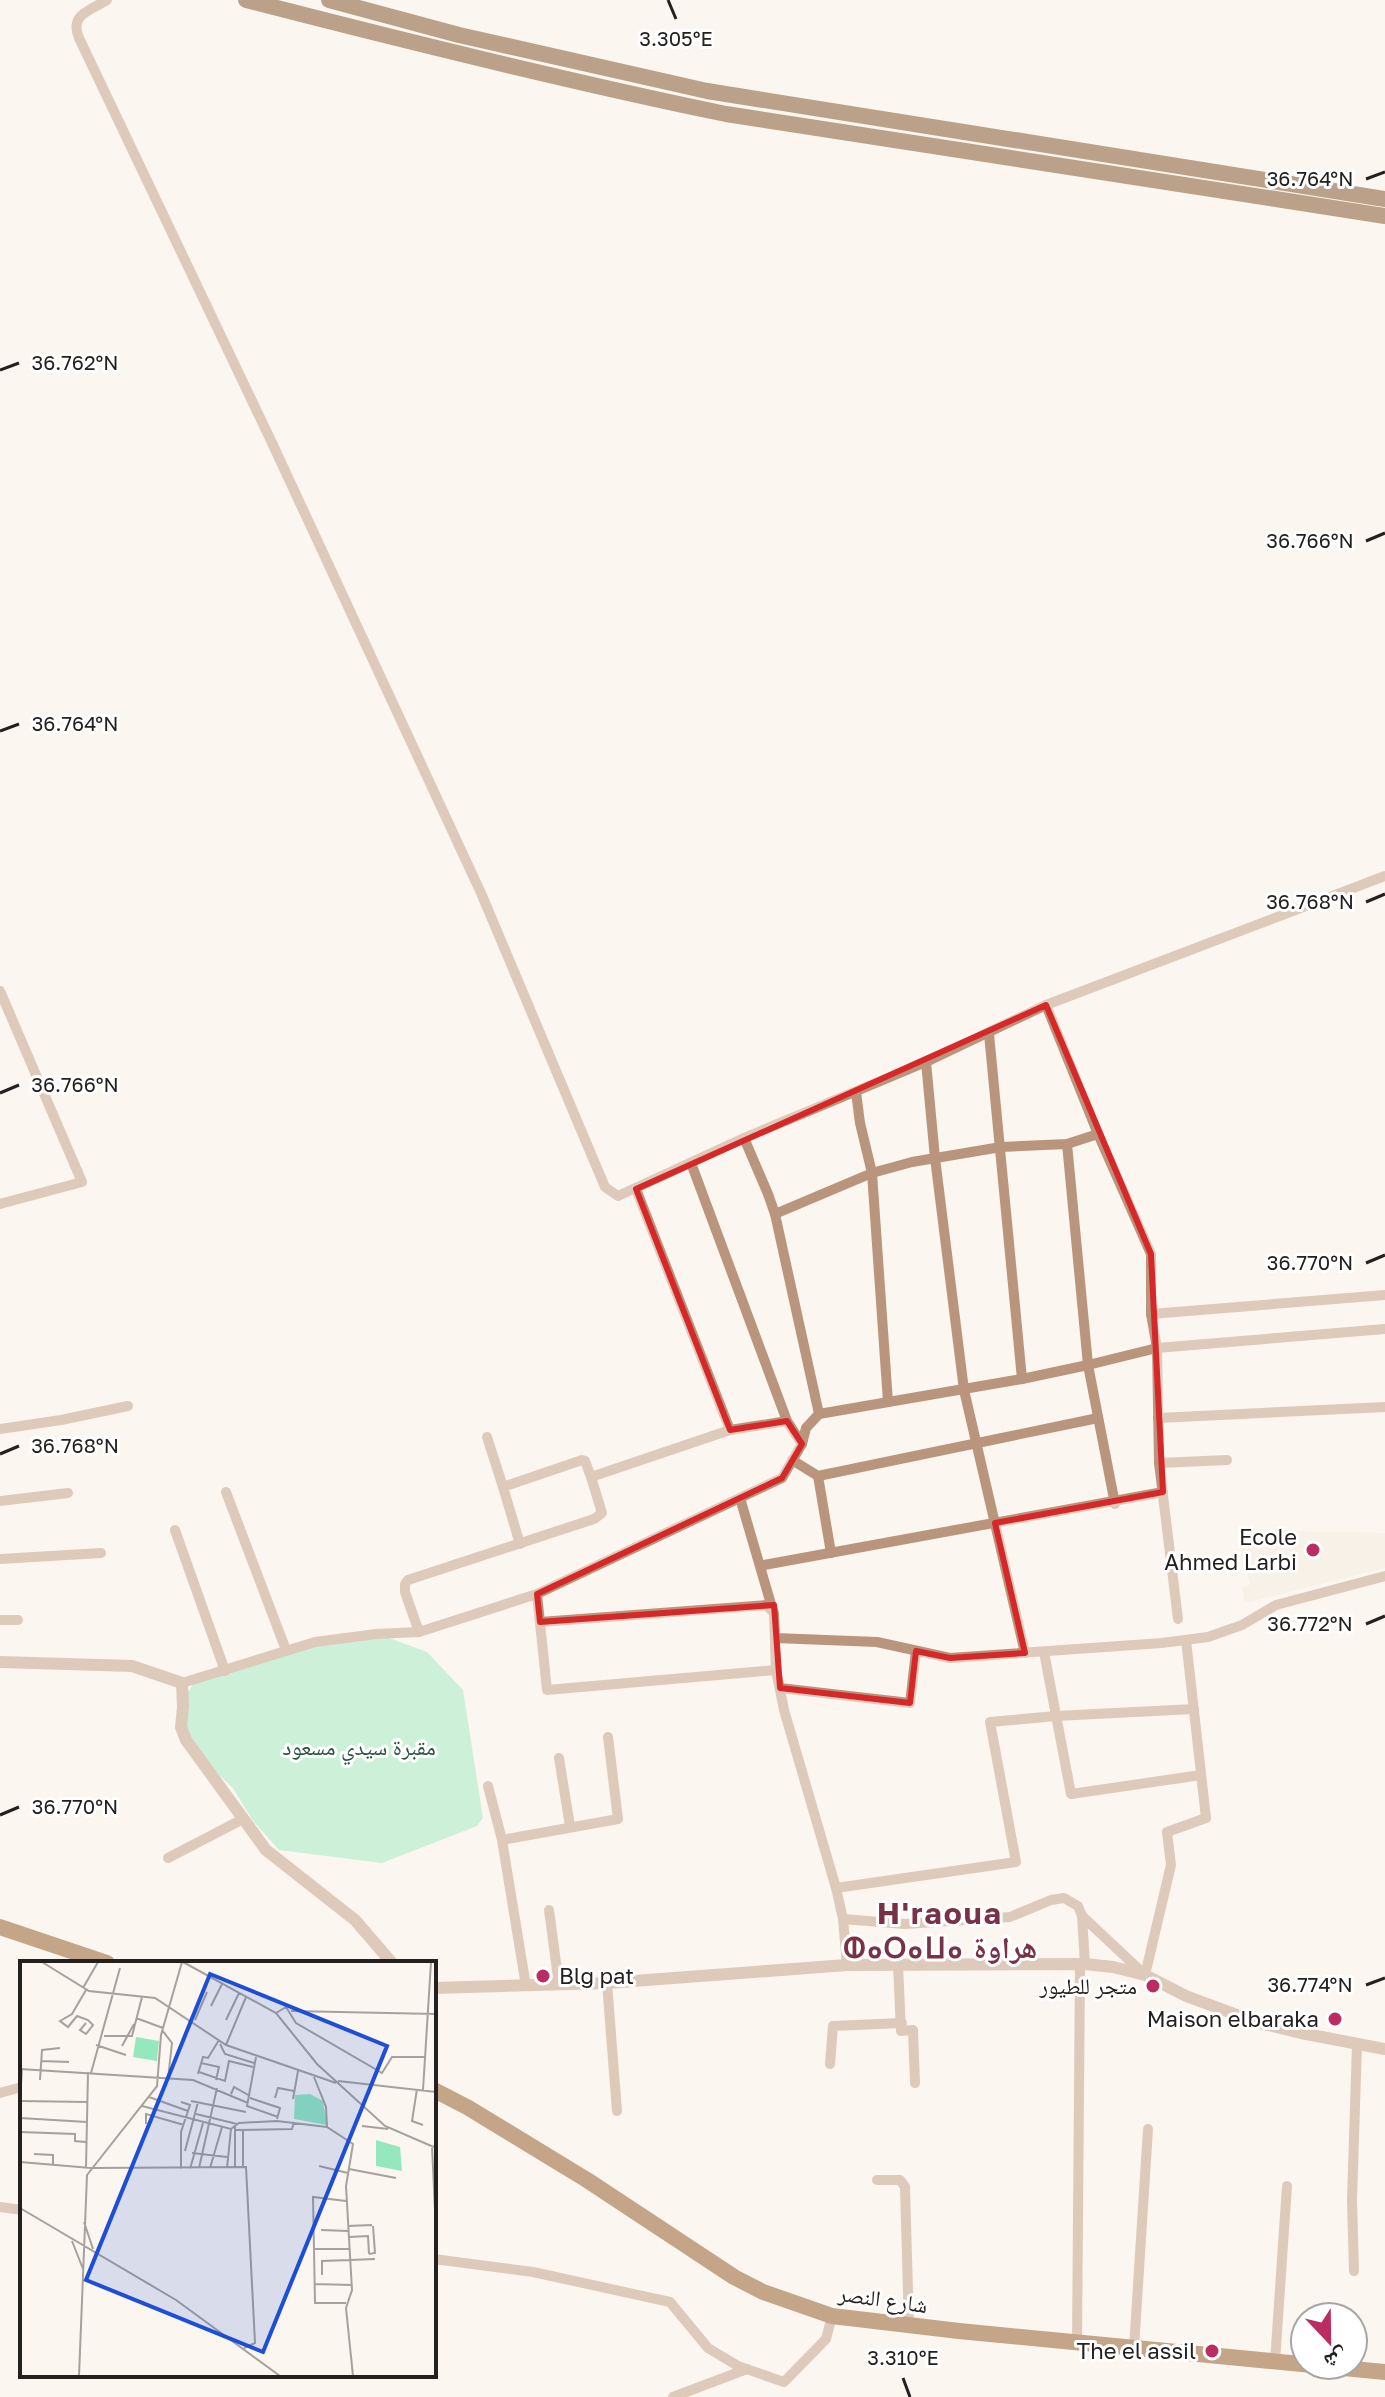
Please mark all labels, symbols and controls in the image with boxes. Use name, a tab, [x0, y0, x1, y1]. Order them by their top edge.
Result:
text: 3.305°E	[639, 26, 713, 50]
text: 36.764°N	[1267, 166, 1353, 190]
text: 36.762°N	[31, 350, 119, 374]
text: 36.766°N	[1266, 528, 1354, 552]
text: 36.764°N	[32, 711, 118, 735]
text: 36.768°N	[1266, 889, 1354, 913]
text: 36.766°N	[31, 1072, 119, 1096]
text: 36.770°N	[1267, 1250, 1353, 1274]
text: 36.768°N	[31, 1433, 119, 1457]
place label: Ecole Ahmed Larbi	[1164, 1523, 1297, 1575]
marker: Ecole Ahmed Larbi	[1304, 1541, 1322, 1559]
text: 36.772°N	[1267, 1611, 1353, 1635]
park label: مقبرة سيدي مسعود	[282, 1733, 436, 1765]
text: 36.770°N	[32, 1794, 118, 1818]
district label: H'raoua ⵀⴰⵔⴰⵡⴰ هراوة	[843, 1895, 1037, 1965]
inset map	[20, 1961, 436, 2377]
place label: Blg pat	[559, 1962, 634, 1989]
marker: Blg pat	[534, 1967, 552, 1985]
place label: متجر للطيور	[1038, 1972, 1137, 1999]
text: 36.774°N	[1267, 1972, 1353, 1996]
marker: متجر للطيور	[1144, 1977, 1162, 1995]
place label: Maison elbaraka	[1147, 2005, 1319, 2032]
marker: Maison elbaraka	[1326, 2010, 1344, 2028]
street label: شارع النصر	[836, 2279, 929, 2319]
north arrow	[1289, 2301, 1369, 2381]
place label: The el assil	[1077, 2337, 1196, 2364]
marker: The el assil	[1203, 2342, 1221, 2360]
text: ش	[1320, 2342, 1353, 2377]
text: 3.310°E	[867, 2345, 939, 2369]

